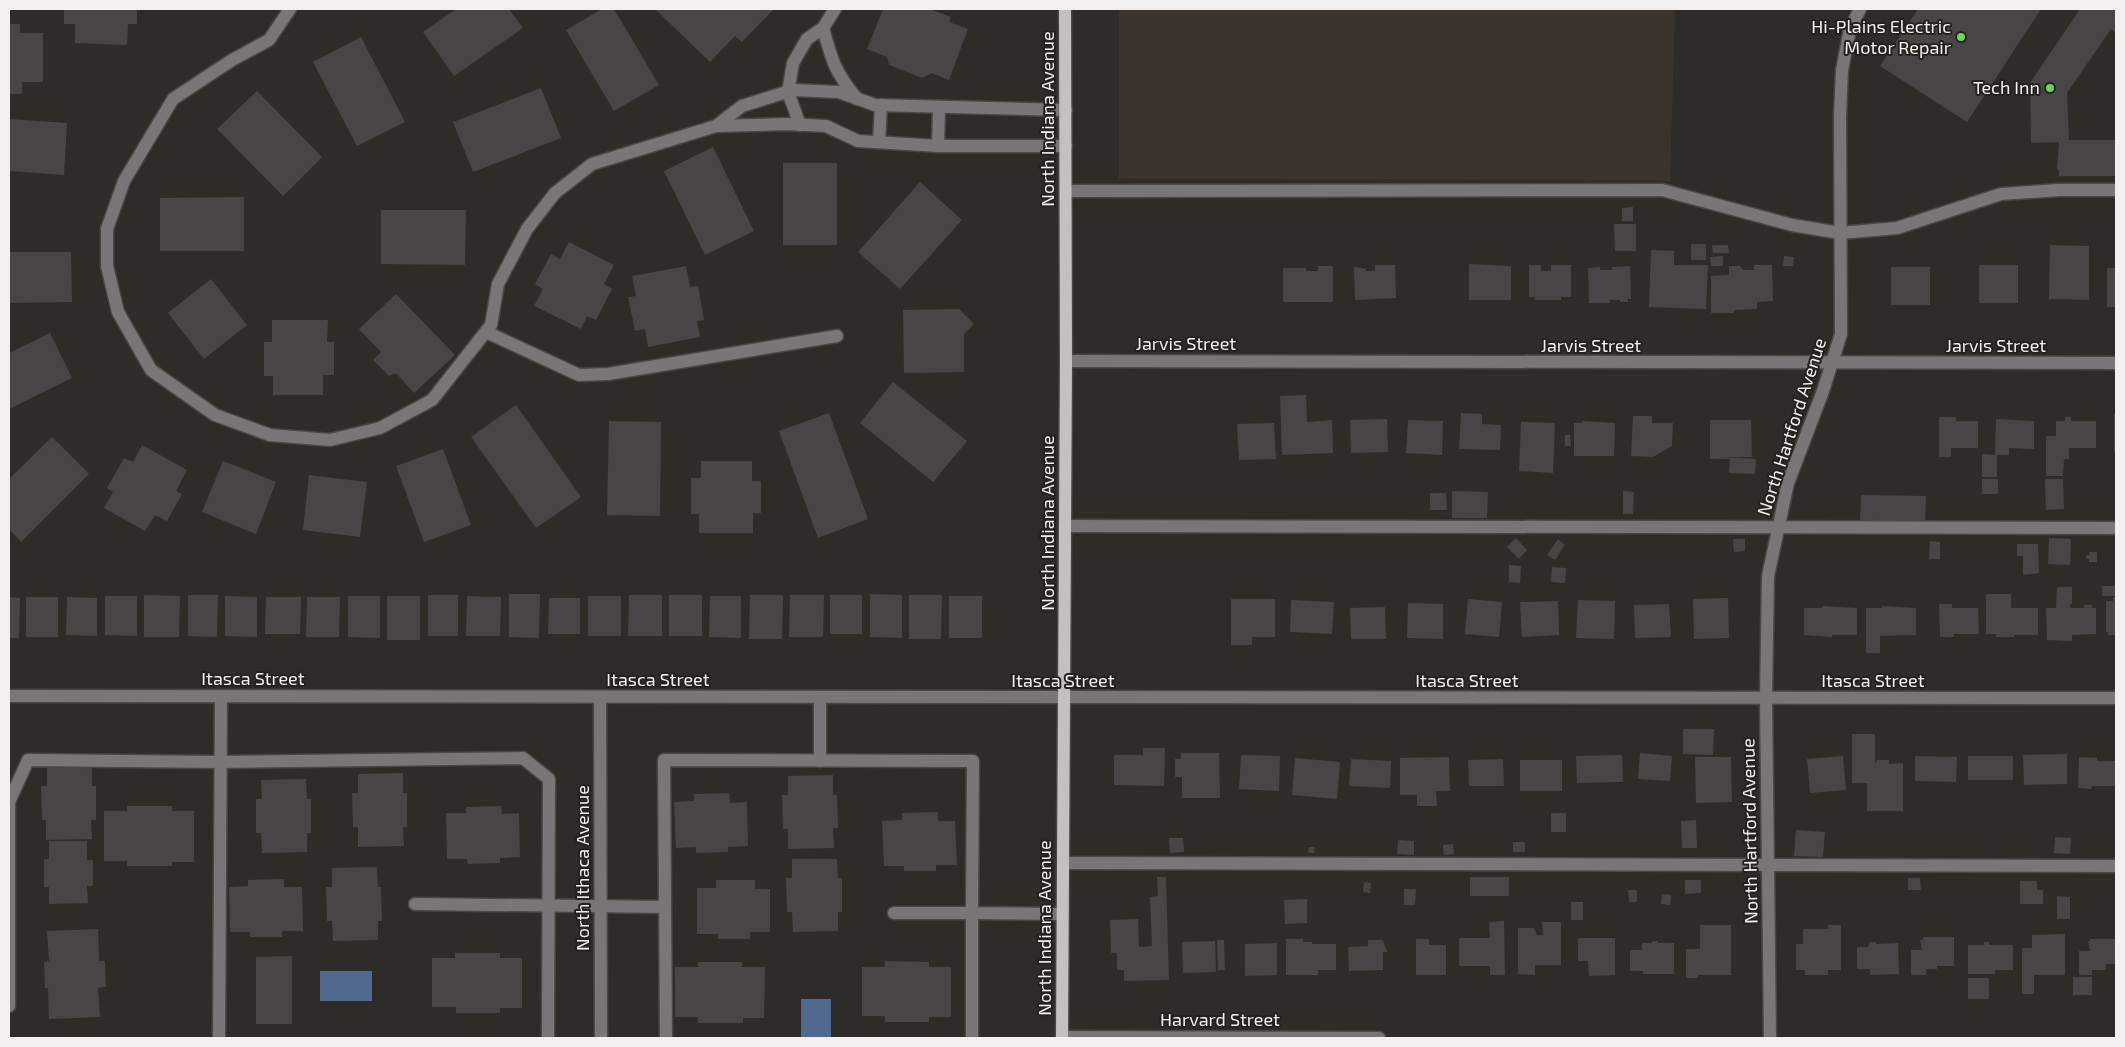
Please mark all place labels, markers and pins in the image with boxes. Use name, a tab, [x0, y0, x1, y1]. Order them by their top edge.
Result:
place label: Hi-Plains Electric Motor Repair	[1811, 15, 1951, 58]
marker: Hi-Plains Electric Motor Repair	[1955, 31, 1967, 43]
place label: Tech Inn	[1973, 76, 2040, 98]
marker: Tech Inn	[2044, 82, 2056, 94]

